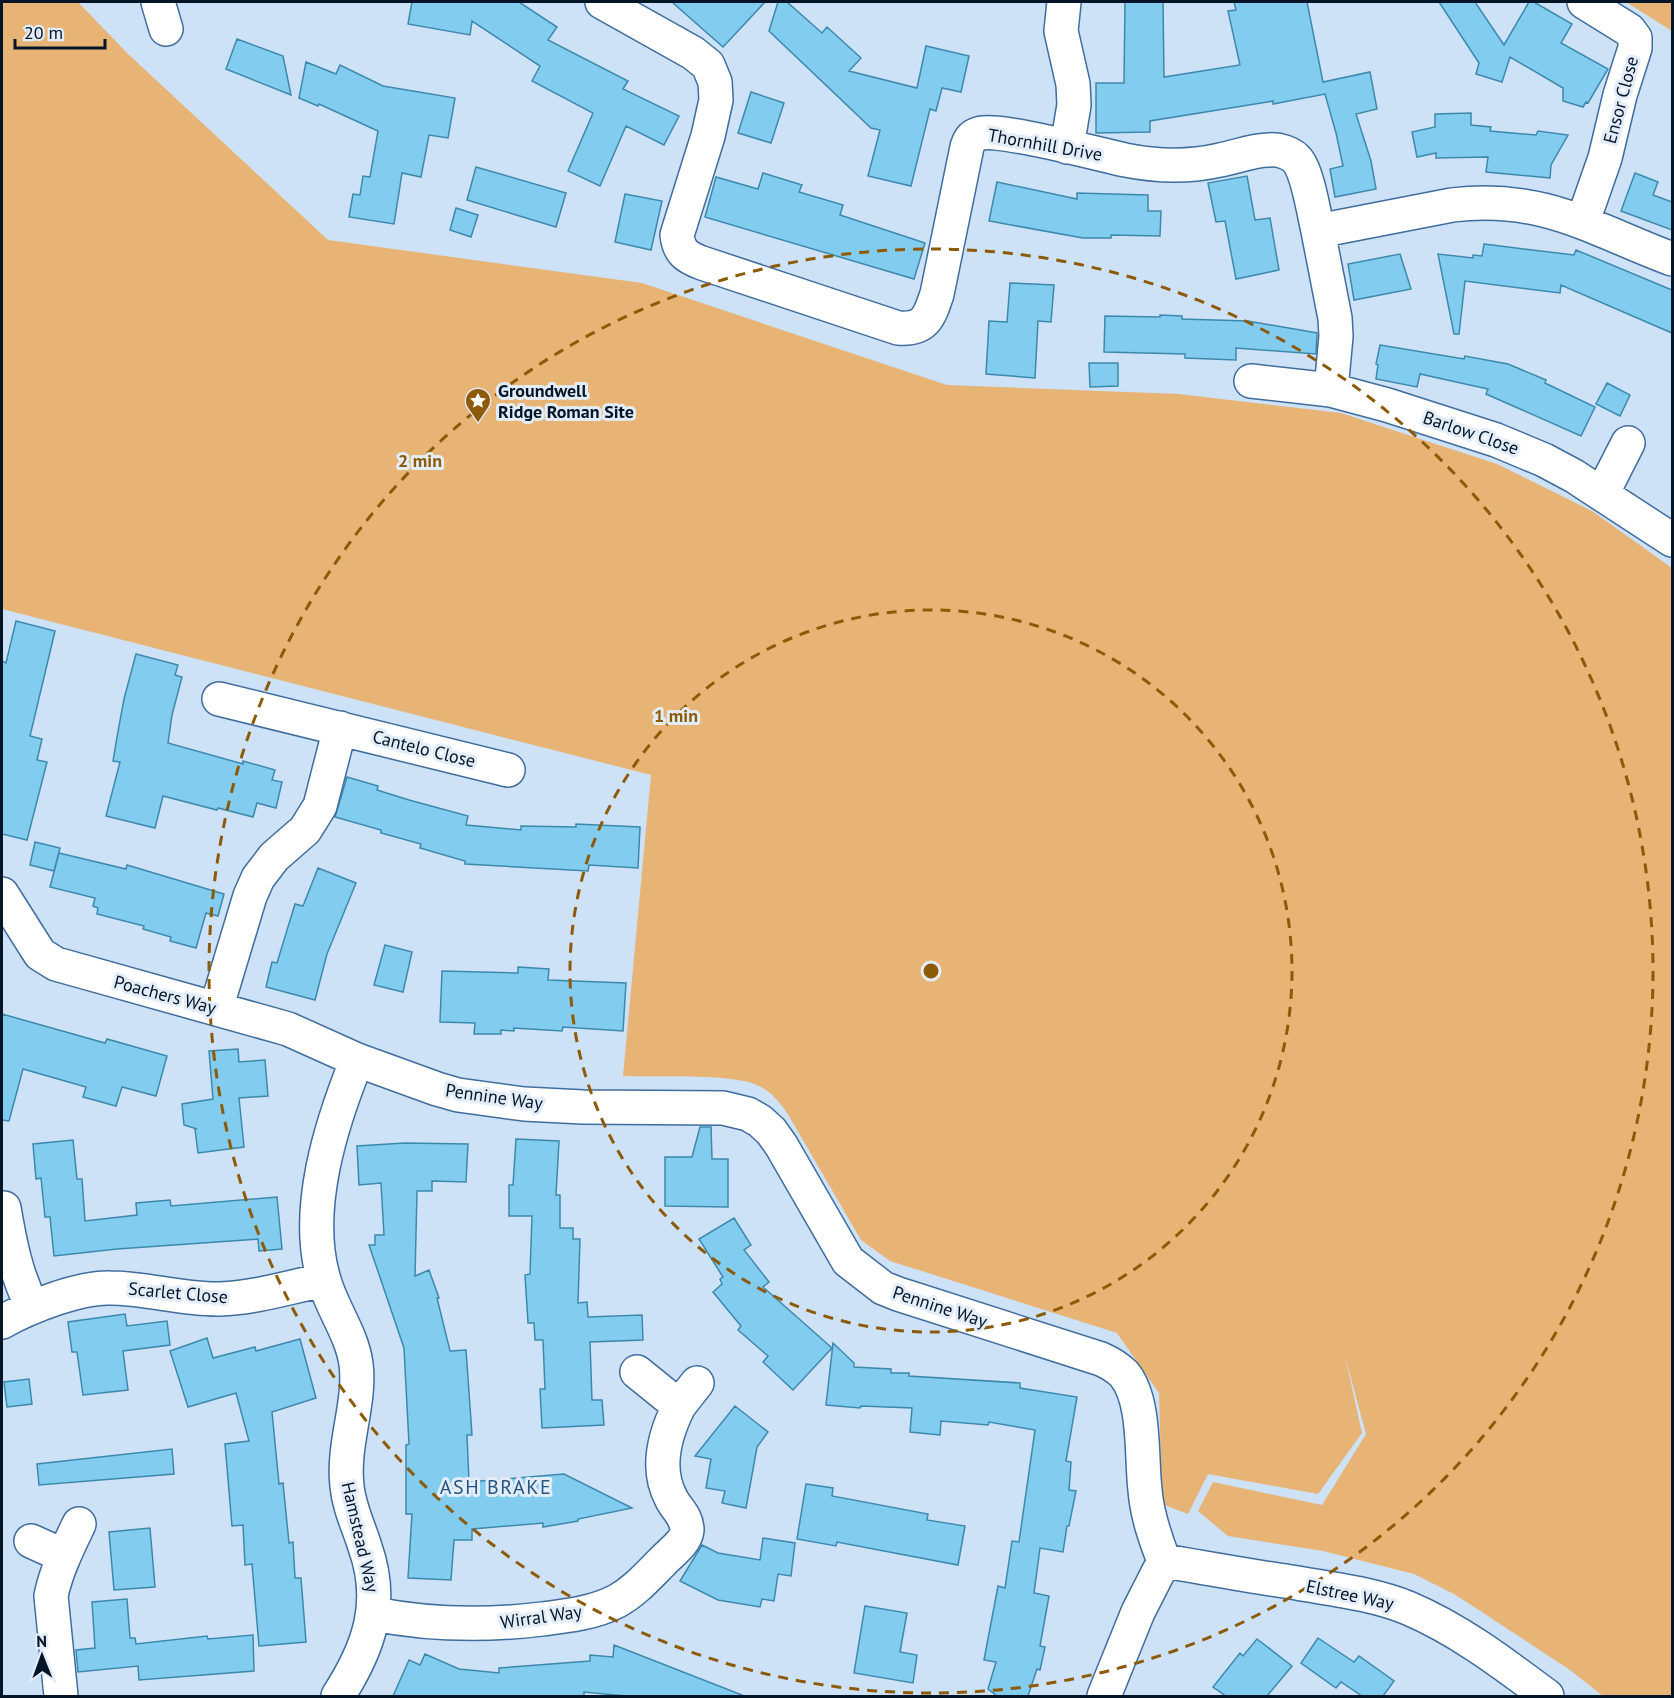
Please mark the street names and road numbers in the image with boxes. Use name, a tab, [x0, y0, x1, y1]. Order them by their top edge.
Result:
street label: Ensor Close	[1598, 54, 1643, 146]
street label: Thornhill Drive	[986, 123, 1104, 166]
street label: Barlow Close	[1420, 405, 1522, 460]
street label: Cantelo Close	[370, 725, 478, 772]
street label: Poachers Way	[112, 970, 219, 1019]
street label: Pennine Way	[444, 1078, 545, 1115]
street label: Scarlet Close	[127, 1277, 229, 1308]
street label: Pennine Way	[890, 1280, 991, 1333]
street label: Hamstead Way	[337, 1479, 385, 1595]
street label: Elstree Way	[1304, 1574, 1396, 1615]
street label: Wirral Way	[499, 1599, 584, 1634]

